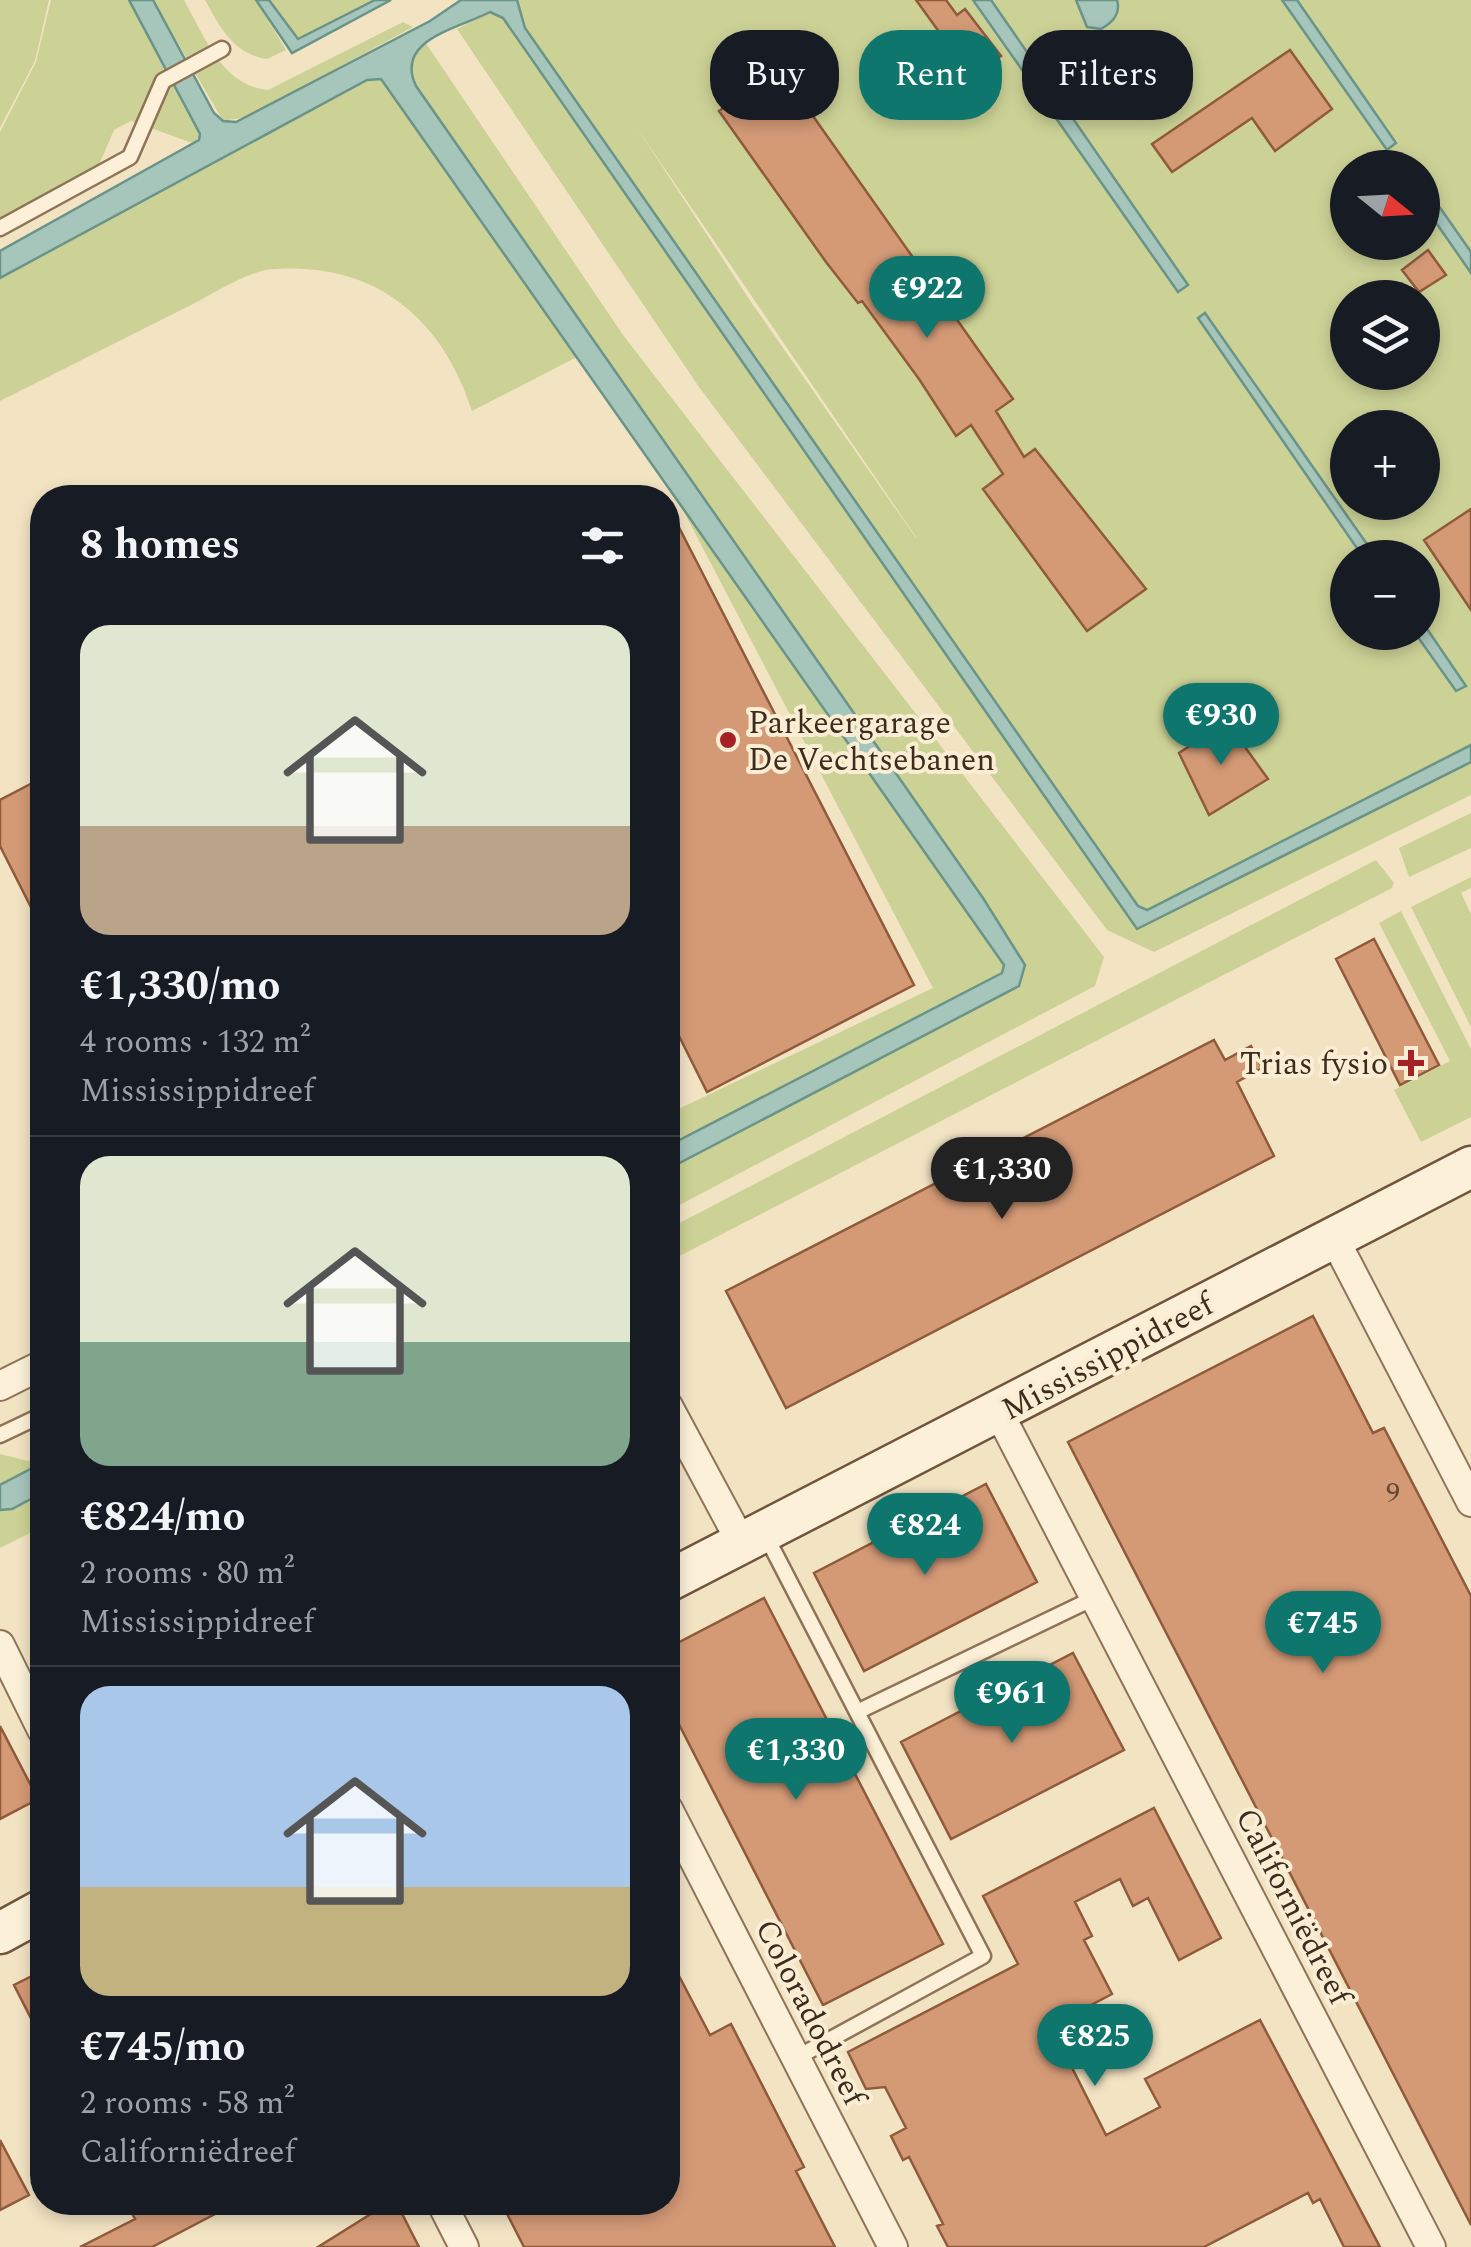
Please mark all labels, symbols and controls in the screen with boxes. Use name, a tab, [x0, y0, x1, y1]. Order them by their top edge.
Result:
chip: Buy	[710, 30, 839, 120]
chip: Rent	[859, 30, 1002, 120]
chip: Filters	[1022, 30, 1193, 120]
north arrow	[1330, 150, 1440, 260]
map controls	[1330, 150, 1440, 650]
pin: €922	[868, 256, 986, 341]
text: €922	[891, 264, 963, 313]
button: layers	[1330, 280, 1440, 390]
button: +	[1330, 410, 1440, 520]
text: 8 homes	[80, 514, 240, 577]
icon: filters	[575, 518, 630, 573]
button: −	[1330, 540, 1440, 650]
pin: €930	[1162, 683, 1280, 768]
icon: home	[265, 690, 445, 870]
text: €930	[1185, 691, 1257, 740]
place label: Parkeergarage De Vechtsebanen	[748, 699, 995, 785]
marker: Parkeergarage De Vechtsebanen	[717, 729, 739, 751]
text: €1,330/mo	[80, 955, 280, 1018]
text: 4 rooms · 132 m²	[80, 1018, 310, 1067]
place label: Trias fysio	[1240, 1040, 1388, 1089]
marker: Trias fysio	[1398, 1050, 1424, 1076]
text: Mississippidreef	[80, 1067, 314, 1116]
pin: €1,330	[921, 1137, 1083, 1222]
text: €1,330	[953, 1145, 1051, 1194]
icon: home	[265, 1221, 445, 1401]
street label: Mississippidreef	[993, 1279, 1225, 1434]
house number: 9	[1386, 1472, 1400, 1515]
text: €824/mo	[80, 1486, 246, 1549]
pin: €824	[866, 1493, 984, 1578]
text: €824	[889, 1501, 961, 1550]
text: 2 rooms · 80 m²	[80, 1549, 294, 1598]
pin: €745	[1264, 1591, 1382, 1676]
text: Mississippidreef	[80, 1598, 314, 1647]
text: €745	[1287, 1599, 1359, 1648]
pin: €961	[953, 1661, 1071, 1746]
text: €961	[976, 1669, 1048, 1718]
pin: €1,330	[715, 1718, 877, 1803]
text: €1,330	[747, 1726, 845, 1775]
icon: home	[265, 1751, 445, 1931]
street label: Californiëdreef	[1222, 1800, 1365, 2017]
street label: Coloradodreef	[742, 1911, 879, 2117]
pin: €825	[1036, 2004, 1154, 2089]
text: €825	[1059, 2012, 1131, 2061]
text: €745/mo	[80, 2016, 246, 2079]
text: 2 rooms · 58 m²	[80, 2079, 294, 2128]
text: Californiëdreef	[80, 2128, 296, 2177]

